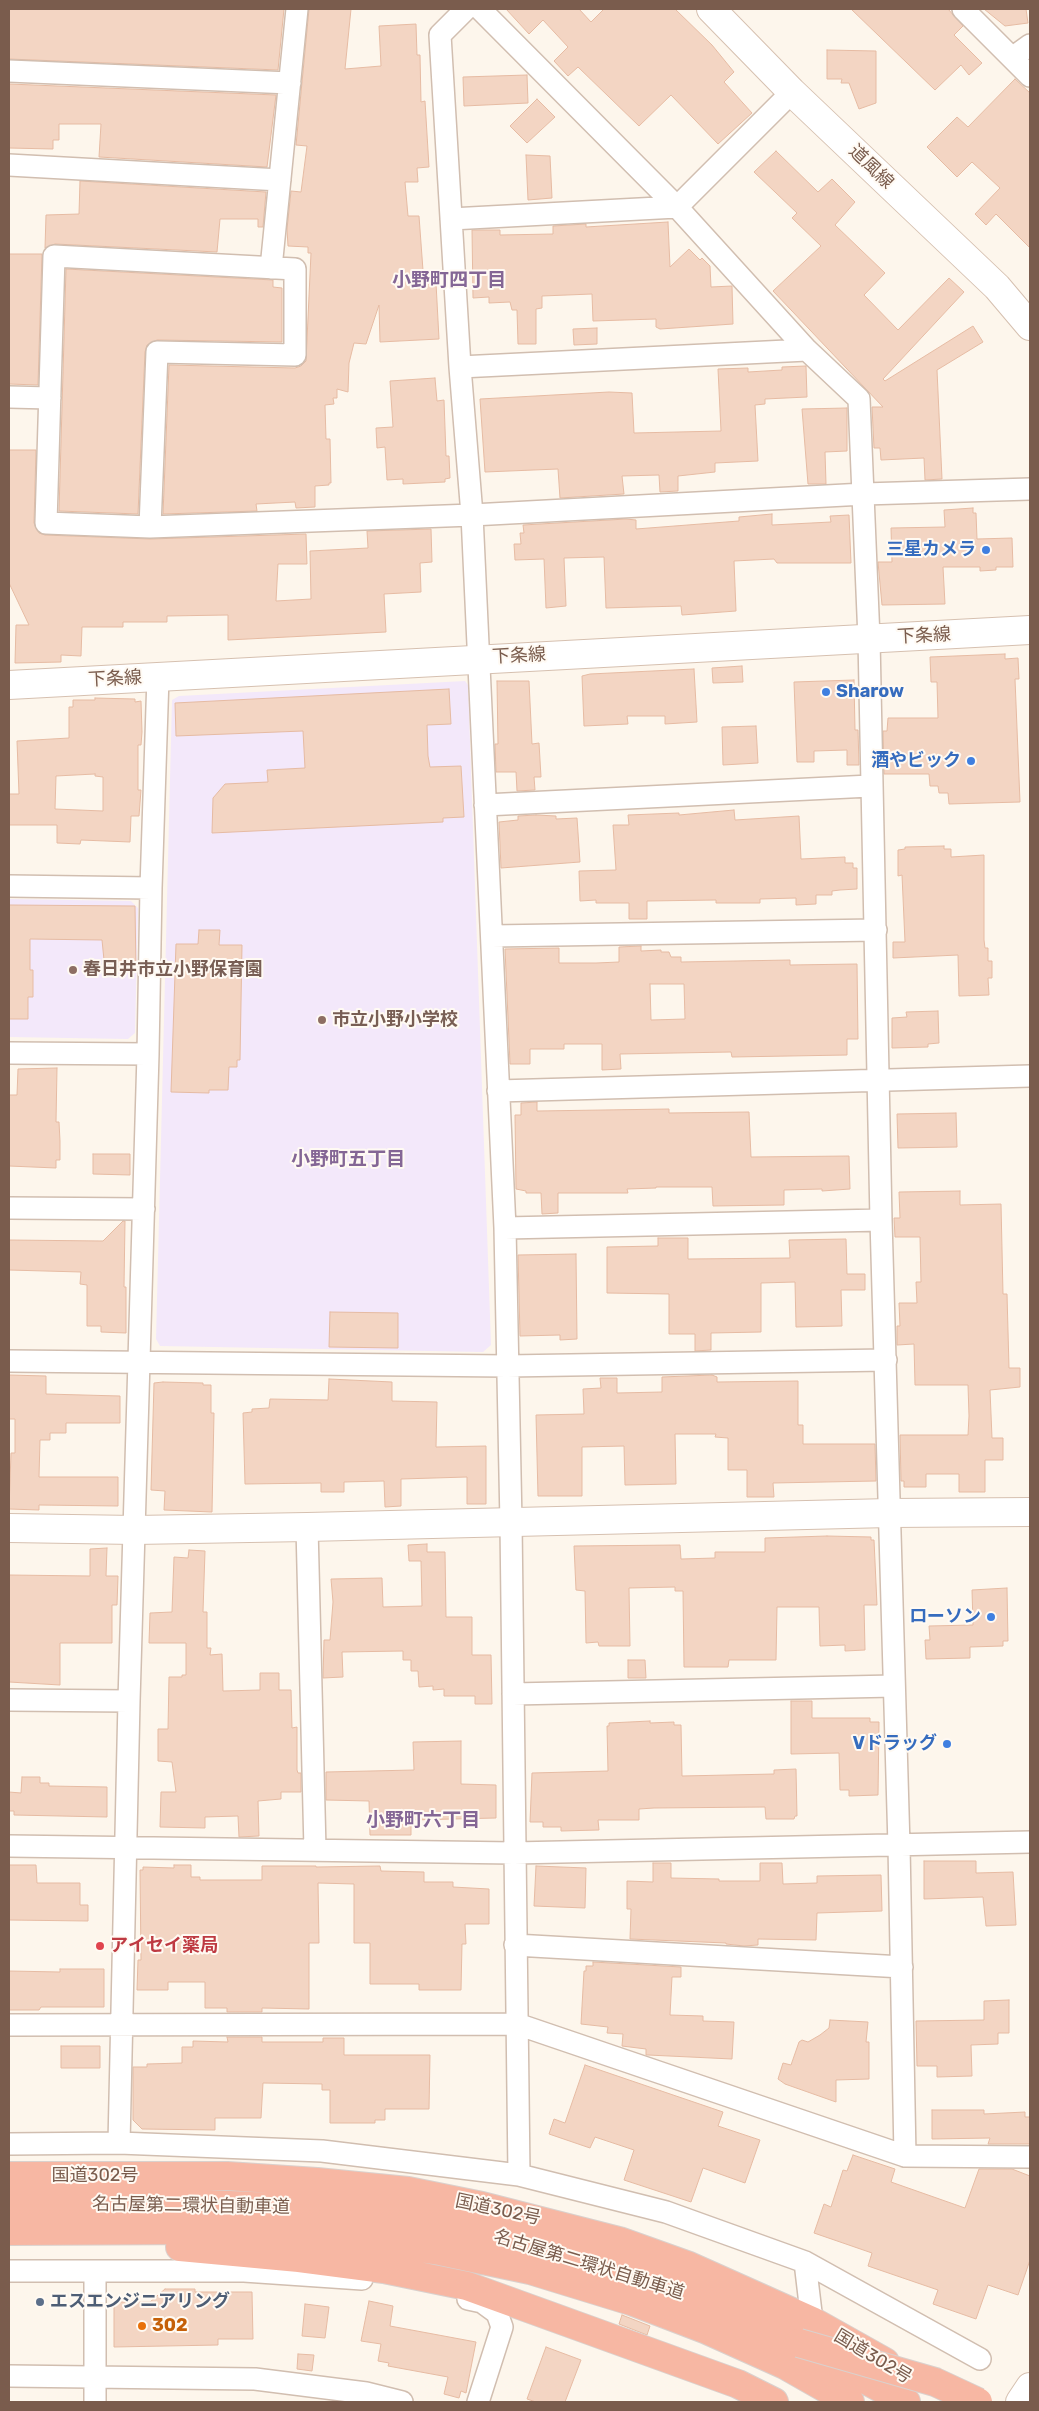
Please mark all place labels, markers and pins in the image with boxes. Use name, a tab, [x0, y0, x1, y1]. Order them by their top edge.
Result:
place label: 三星カメラ	[886, 539, 976, 561]
marker: 三星カメラ	[980, 544, 992, 556]
place label: Sharow	[836, 681, 904, 703]
marker: Sharow	[820, 686, 832, 698]
place label: 酒やビック	[871, 750, 961, 772]
marker: 酒やビック	[965, 755, 977, 767]
place label: 春日井市立小野保育園	[83, 959, 263, 981]
marker: 春日井市立小野保育園	[67, 964, 79, 976]
place label: 市立小野小学校	[332, 1009, 458, 1031]
marker: 市立小野小学校	[316, 1014, 328, 1026]
place label: ローソン	[909, 1606, 981, 1628]
marker: ローソン	[985, 1611, 997, 1623]
place label: Vドラッグ	[853, 1733, 937, 1755]
marker: Vドラッグ	[941, 1738, 953, 1750]
place label: アイセイ薬局	[110, 1935, 218, 1957]
marker: アイセイ薬局	[94, 1940, 106, 1952]
place label: エスエンジニアリング	[50, 2291, 230, 2313]
marker: エスエンジニアリング	[34, 2296, 46, 2308]
place label: 302	[152, 2315, 188, 2337]
marker: 302	[136, 2320, 148, 2332]

